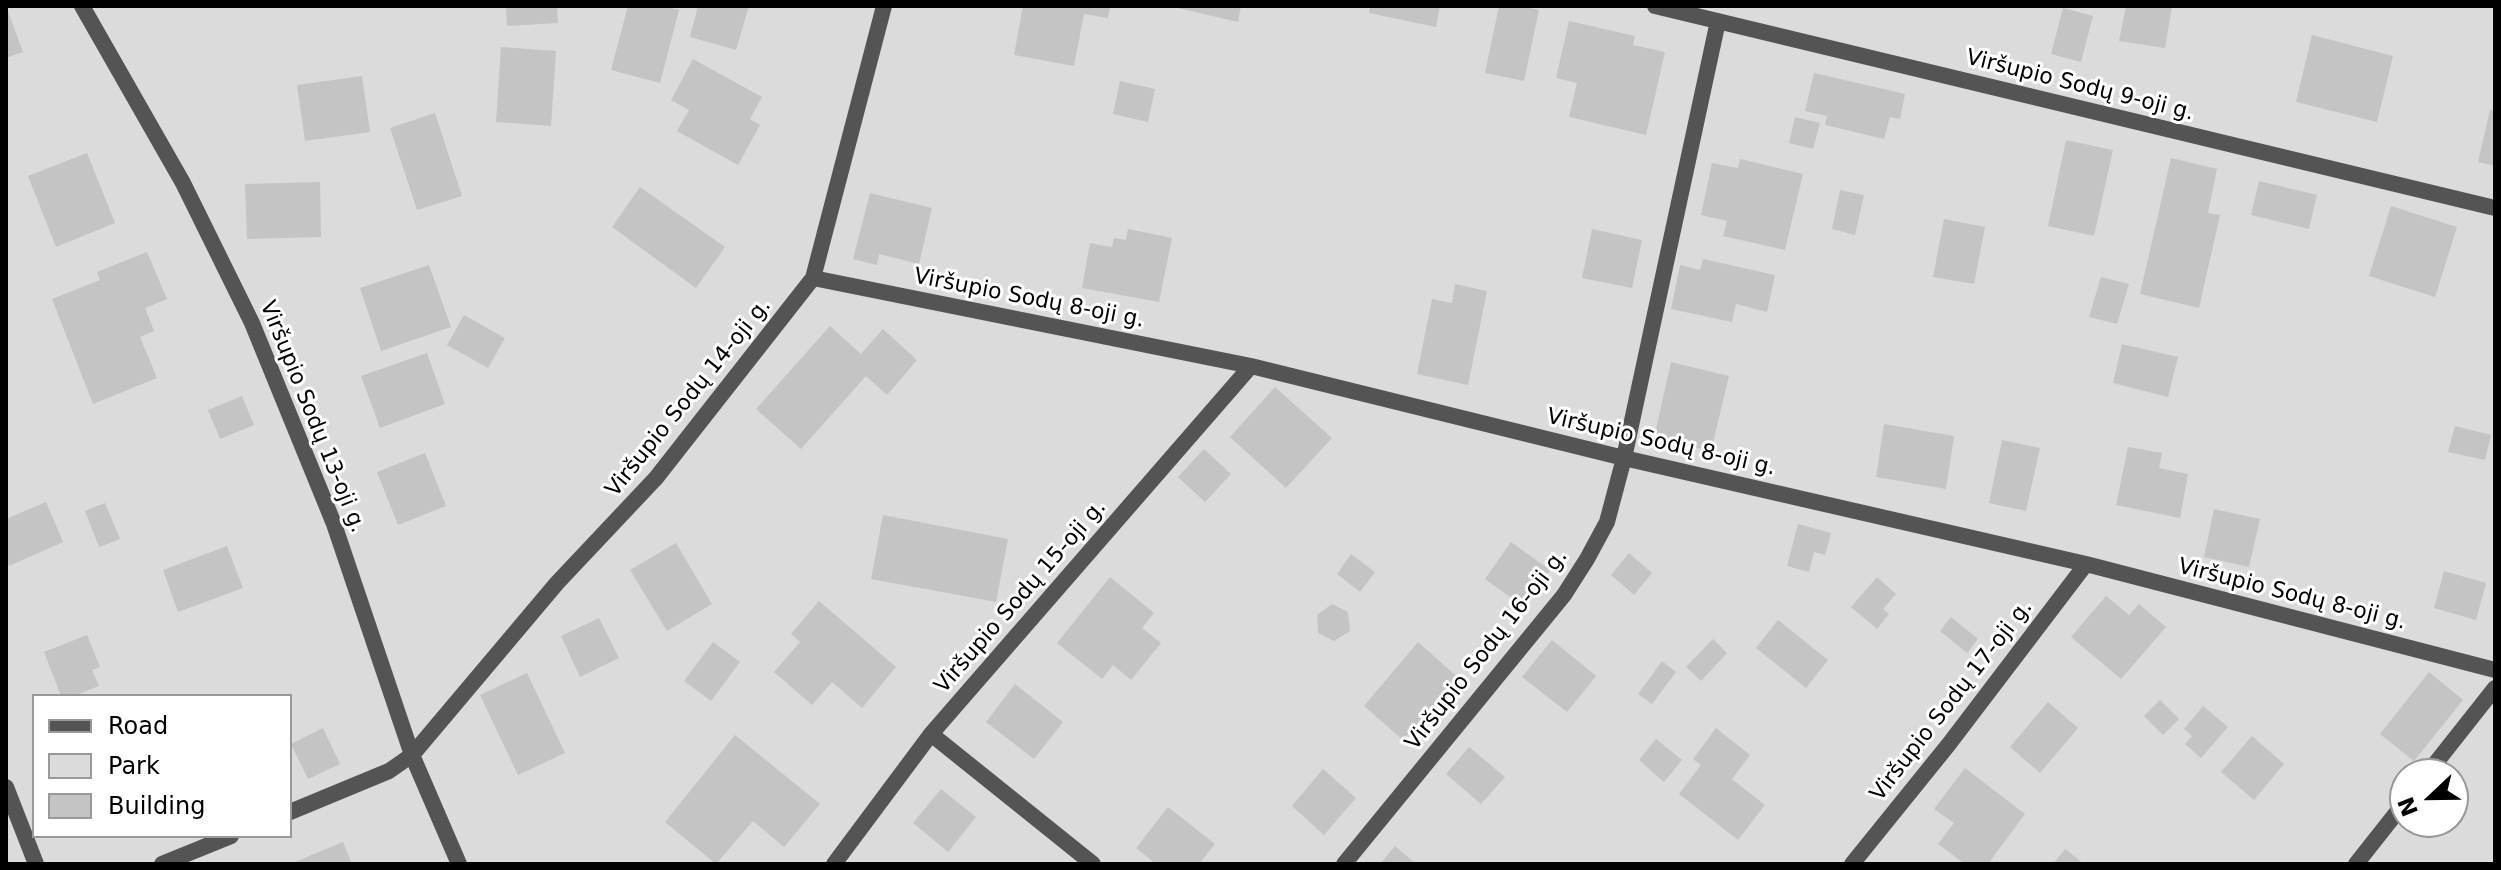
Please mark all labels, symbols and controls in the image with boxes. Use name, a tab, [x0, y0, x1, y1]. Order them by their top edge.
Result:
street label: Viršupio Sodų 9-oji g.	[1963, 45, 2197, 127]
street label: Viršupio Sodų 8-oji g.	[912, 264, 1146, 334]
street label: Viršupio Sodų 14-oji g.	[601, 293, 777, 503]
street label: Viršupio Sodų 13-oji g.	[253, 297, 371, 537]
street label: Viršupio Sodų 8-oji g.	[1544, 404, 1778, 482]
street label: Viršupio Sodų 15-oji g.	[930, 495, 1112, 699]
street label: Viršupio Sodų 16-oji g.	[1400, 544, 1574, 756]
street label: Viršupio Sodų 8-oji g.	[2175, 554, 2409, 636]
street label: Viršupio Sodų 17-oji g.	[1865, 595, 2039, 807]
legend	[32, 694, 292, 838]
text: Road	[108, 712, 168, 740]
text: Park	[108, 752, 160, 780]
north arrow	[2389, 758, 2469, 838]
text: Building	[108, 792, 205, 820]
text: N	[2393, 793, 2423, 820]

